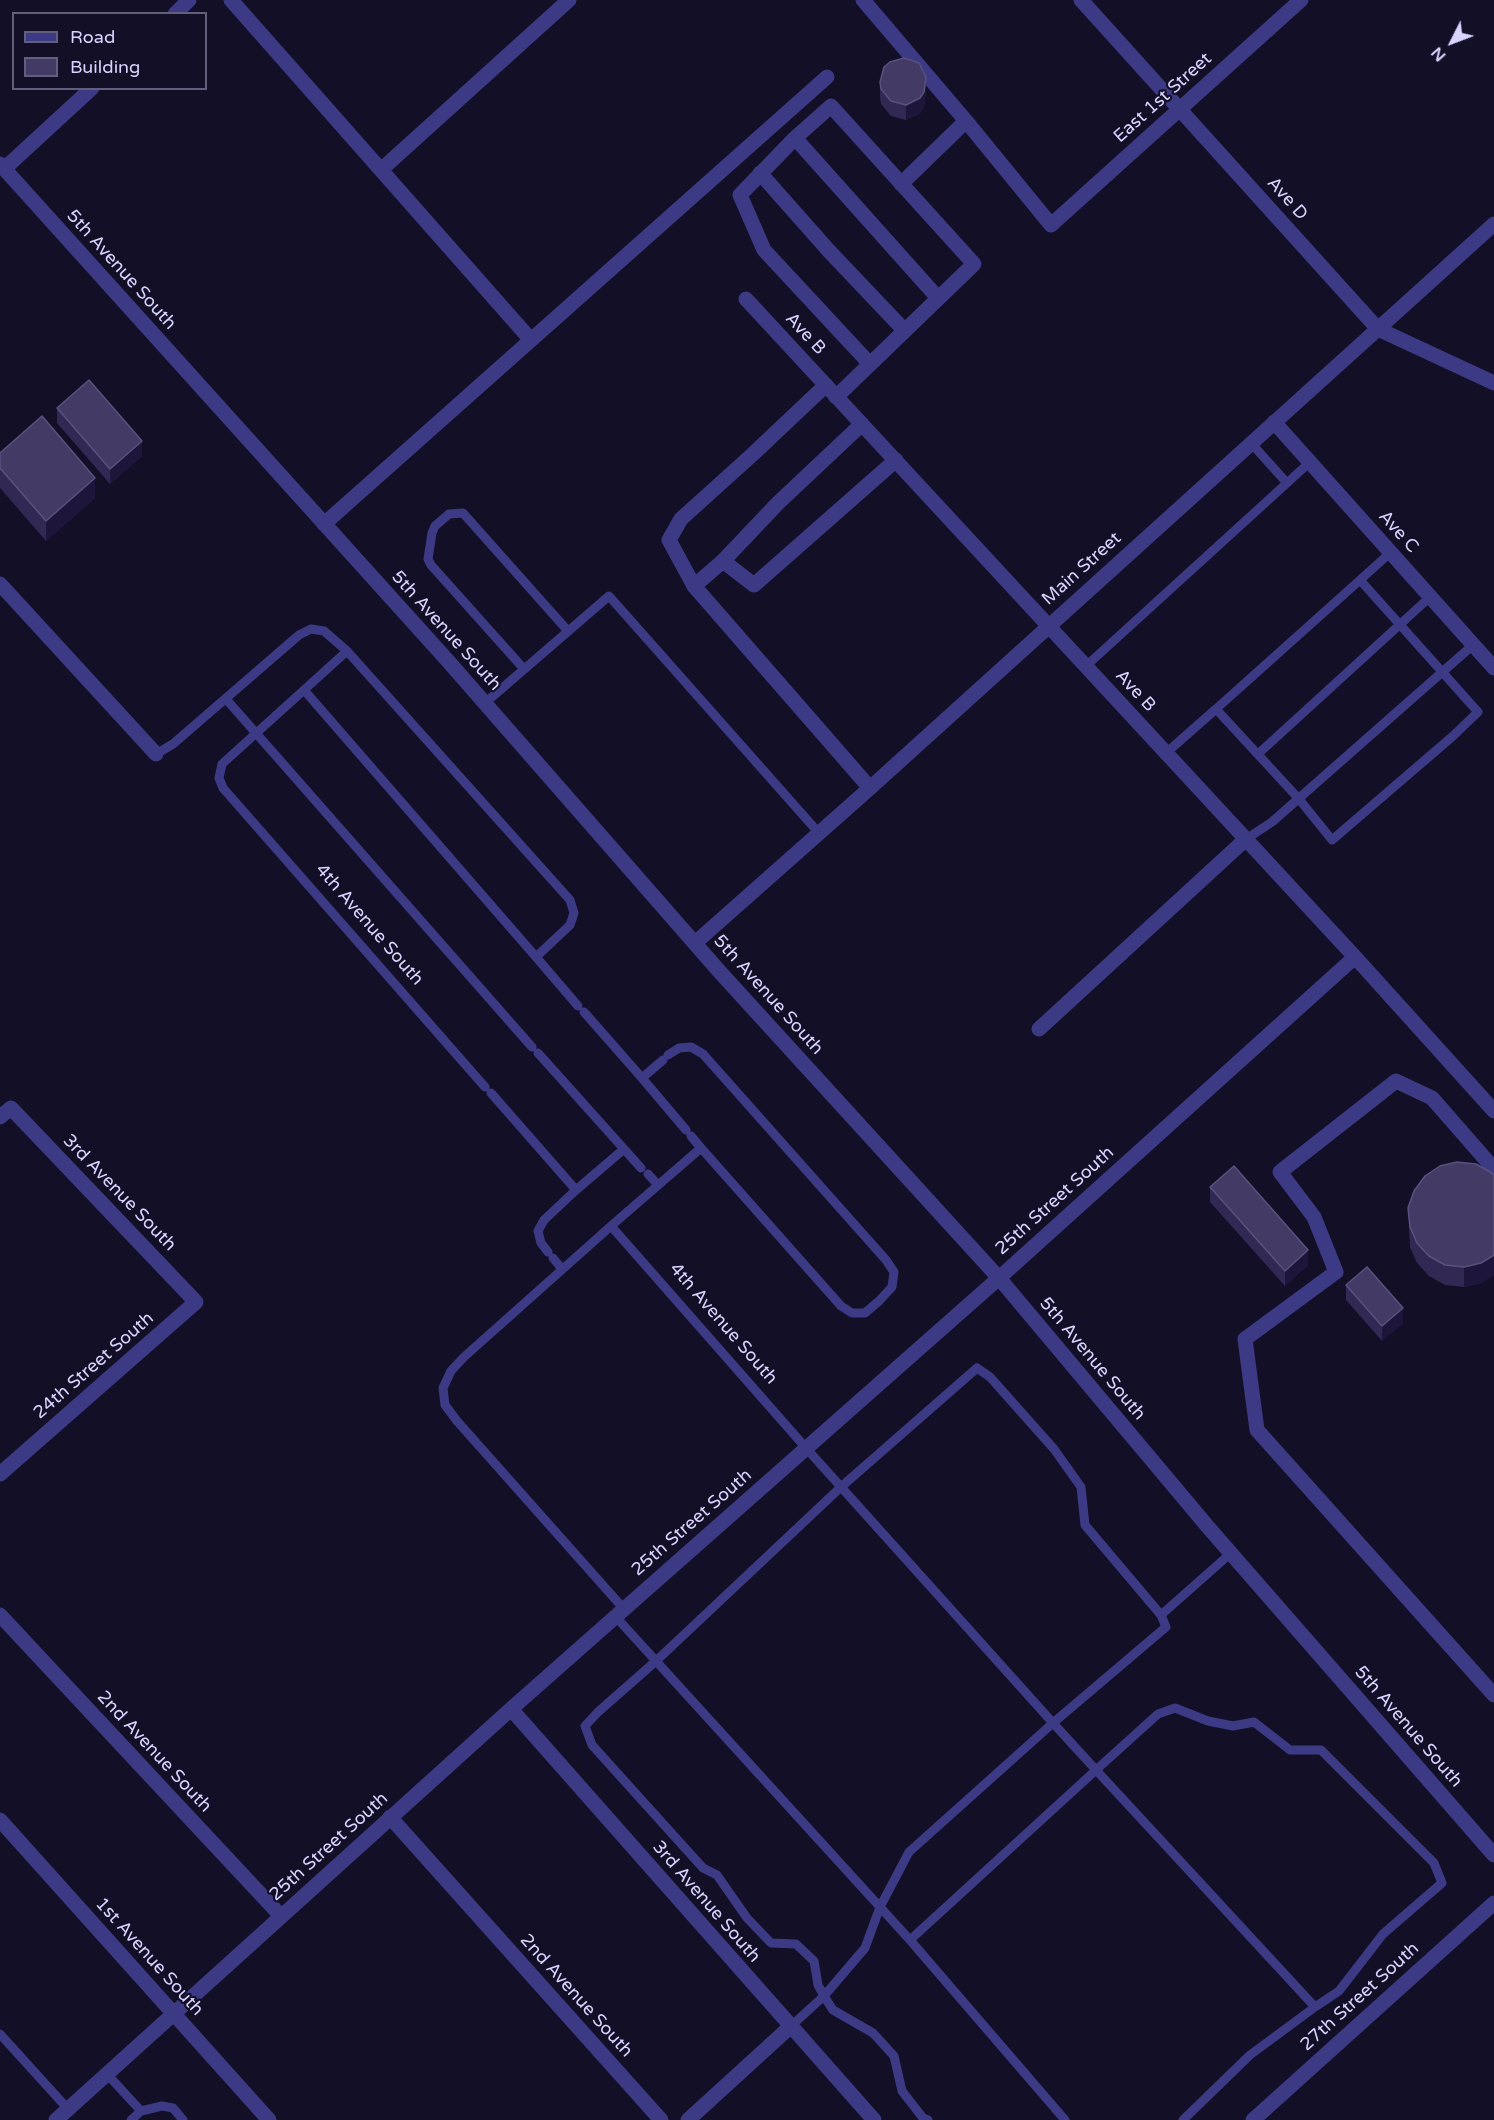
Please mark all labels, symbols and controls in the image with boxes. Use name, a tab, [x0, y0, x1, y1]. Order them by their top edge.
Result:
legend	[12, 12, 207, 90]
north arrow	[1422, 12, 1482, 72]
text: Road	[70, 26, 115, 48]
text: N	[1427, 43, 1450, 66]
street label: East 1st Street	[1110, 48, 1216, 148]
text: Building	[70, 56, 140, 78]
street label: Ave D	[1262, 173, 1312, 225]
street label: 5th Avenue South	[62, 206, 180, 334]
street label: Ave B	[780, 309, 830, 359]
street label: Ave C	[1373, 506, 1423, 558]
street label: Main Street	[1038, 528, 1126, 610]
street label: 5th Avenue South	[387, 567, 505, 695]
street label: Ave B	[1110, 666, 1160, 716]
street label: 4th Avenue South	[310, 860, 428, 990]
street label: 5th Avenue South	[709, 931, 827, 1059]
street label: 3rd Avenue South	[58, 1130, 180, 1256]
street label: 25th Street South	[991, 1142, 1119, 1260]
street label: 4th Avenue South	[664, 1259, 782, 1389]
street label: 5th Avenue South	[1034, 1293, 1150, 1425]
street label: 24th Street South	[30, 1308, 158, 1424]
street label: 25th Street South	[628, 1465, 756, 1581]
street label: 5th Avenue South	[1349, 1662, 1467, 1792]
street label: 2nd Avenue South	[92, 1687, 216, 1817]
street label: 25th Street South	[265, 1788, 393, 1906]
street label: 3rd Avenue South	[647, 1837, 765, 1967]
street label: 1st Avenue South	[90, 1894, 208, 2020]
street label: 2nd Avenue South	[515, 1930, 637, 2062]
street label: 27th Street South	[1296, 1938, 1424, 2056]

